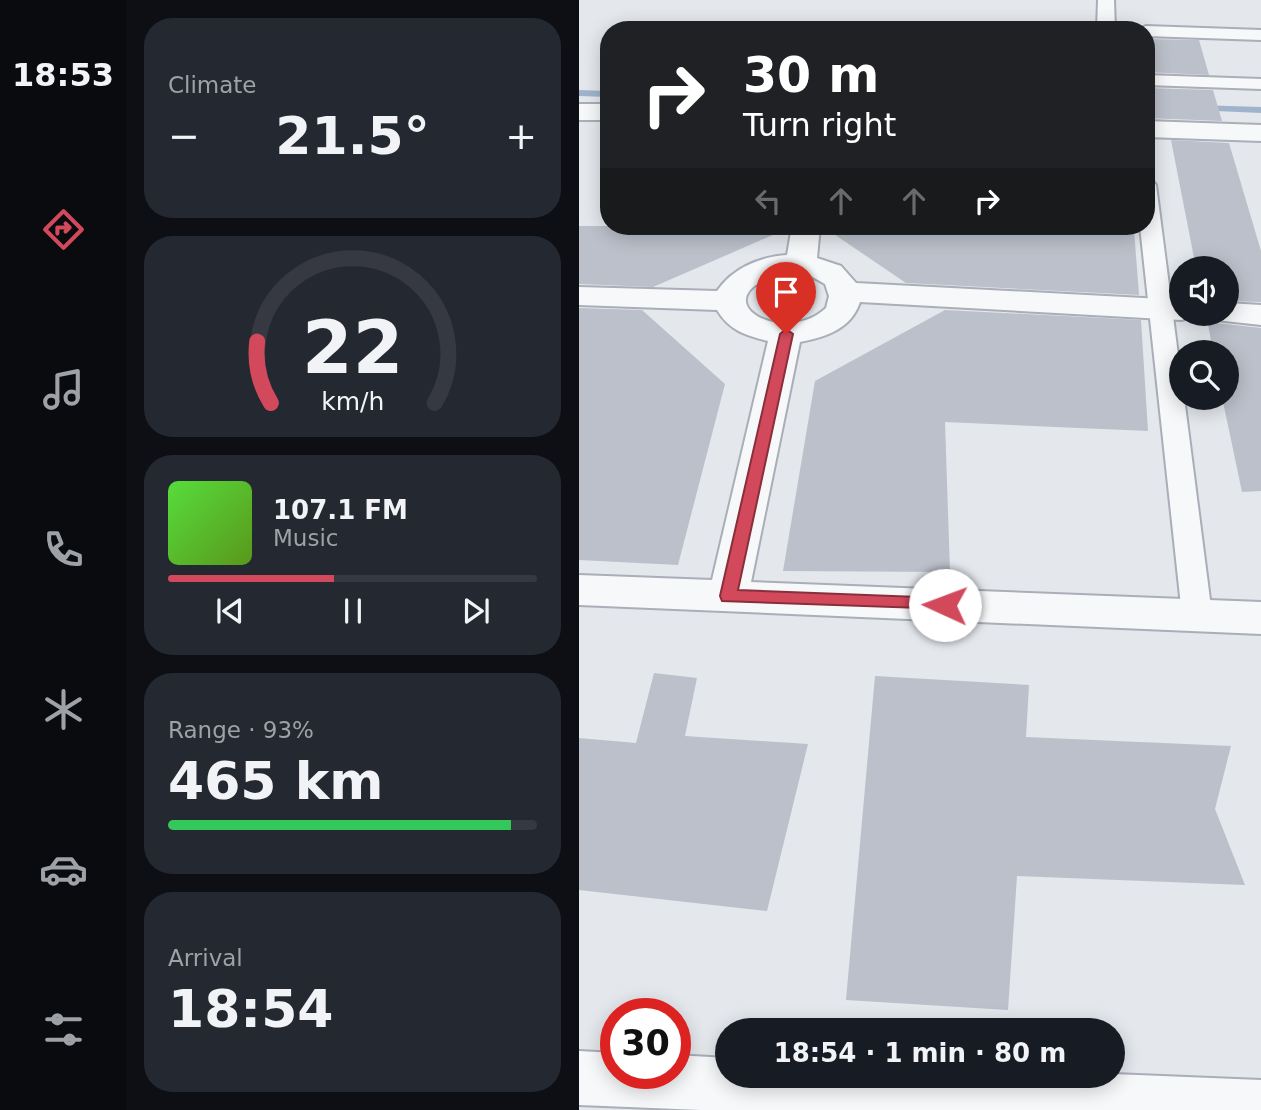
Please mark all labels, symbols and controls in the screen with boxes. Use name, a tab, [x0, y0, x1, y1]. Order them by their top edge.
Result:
text: 30 m	[743, 47, 879, 104]
icon: right	[628, 49, 719, 140]
text: 18:53	[12, 56, 114, 94]
text: Climate	[168, 72, 257, 98]
text: 21.5°	[275, 106, 430, 166]
text: Turn right	[743, 106, 896, 144]
text: −	[168, 114, 200, 158]
text: +	[505, 114, 537, 158]
icon: left	[749, 182, 787, 220]
icon: ahead	[822, 182, 860, 220]
icon: ahead	[895, 182, 933, 220]
icon: right	[968, 182, 1006, 220]
icon: directions	[39, 205, 88, 254]
map controls	[1169, 256, 1239, 410]
button: sound	[1169, 256, 1239, 326]
pin	[756, 262, 816, 334]
icon: arrive	[767, 273, 805, 311]
text: 22	[302, 305, 403, 390]
button: search	[1169, 340, 1239, 410]
icon: music	[39, 365, 88, 414]
text: km/h	[321, 386, 384, 415]
text: 107.1 FM	[273, 495, 408, 525]
icon: phone	[39, 525, 88, 574]
text: Music	[273, 525, 338, 551]
position arrow	[908, 568, 982, 642]
icon: previous	[211, 592, 249, 630]
icon: pause	[334, 592, 372, 630]
icon: next	[457, 592, 495, 630]
icon: climate	[39, 685, 88, 734]
text: Range · 93%	[168, 717, 314, 743]
text: 465 km	[168, 751, 383, 811]
icon: car	[39, 845, 88, 894]
text: Arrival	[168, 945, 243, 971]
text: 18:54	[168, 979, 334, 1039]
speed limit sign: 30	[600, 998, 691, 1089]
icon: filters	[39, 1005, 88, 1054]
text: 18:54 · 1 min · 80 m	[774, 1038, 1066, 1068]

